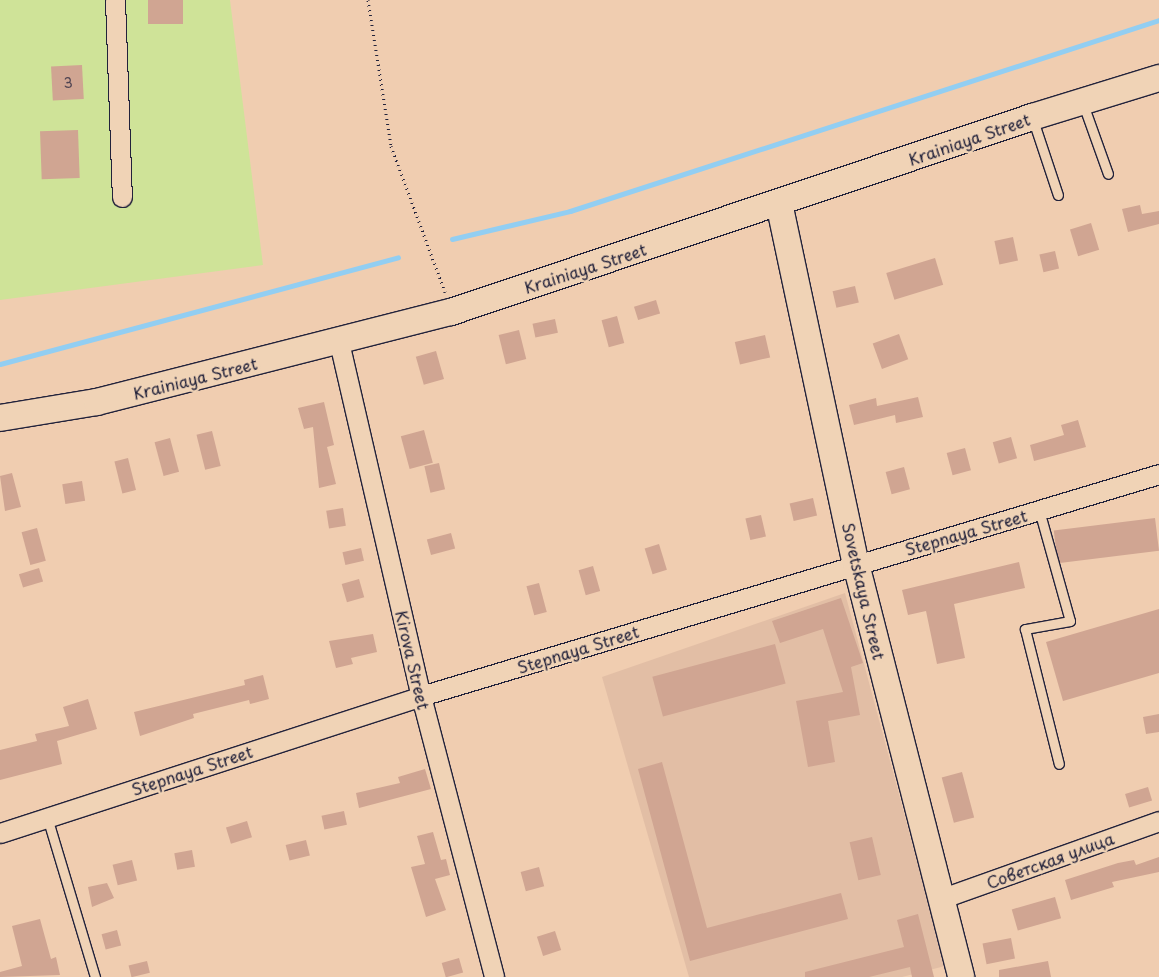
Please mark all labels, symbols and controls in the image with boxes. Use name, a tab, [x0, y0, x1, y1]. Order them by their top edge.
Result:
house number: 3	[63, 75, 73, 91]
street label: Krainiaya Street	[905, 109, 1033, 169]
street label: Krainiaya Street	[521, 239, 649, 297]
street label: Krainiaya Street	[130, 353, 260, 403]
street label: Stepnaya Street	[902, 505, 1030, 559]
street label: Sovetskaya Street	[839, 520, 889, 662]
street label: Kirova Street	[392, 608, 434, 712]
street label: Stepnaya Street	[515, 621, 641, 677]
street label: Stepnaya Street	[129, 741, 255, 799]
street label: Советская улица	[983, 828, 1117, 892]

